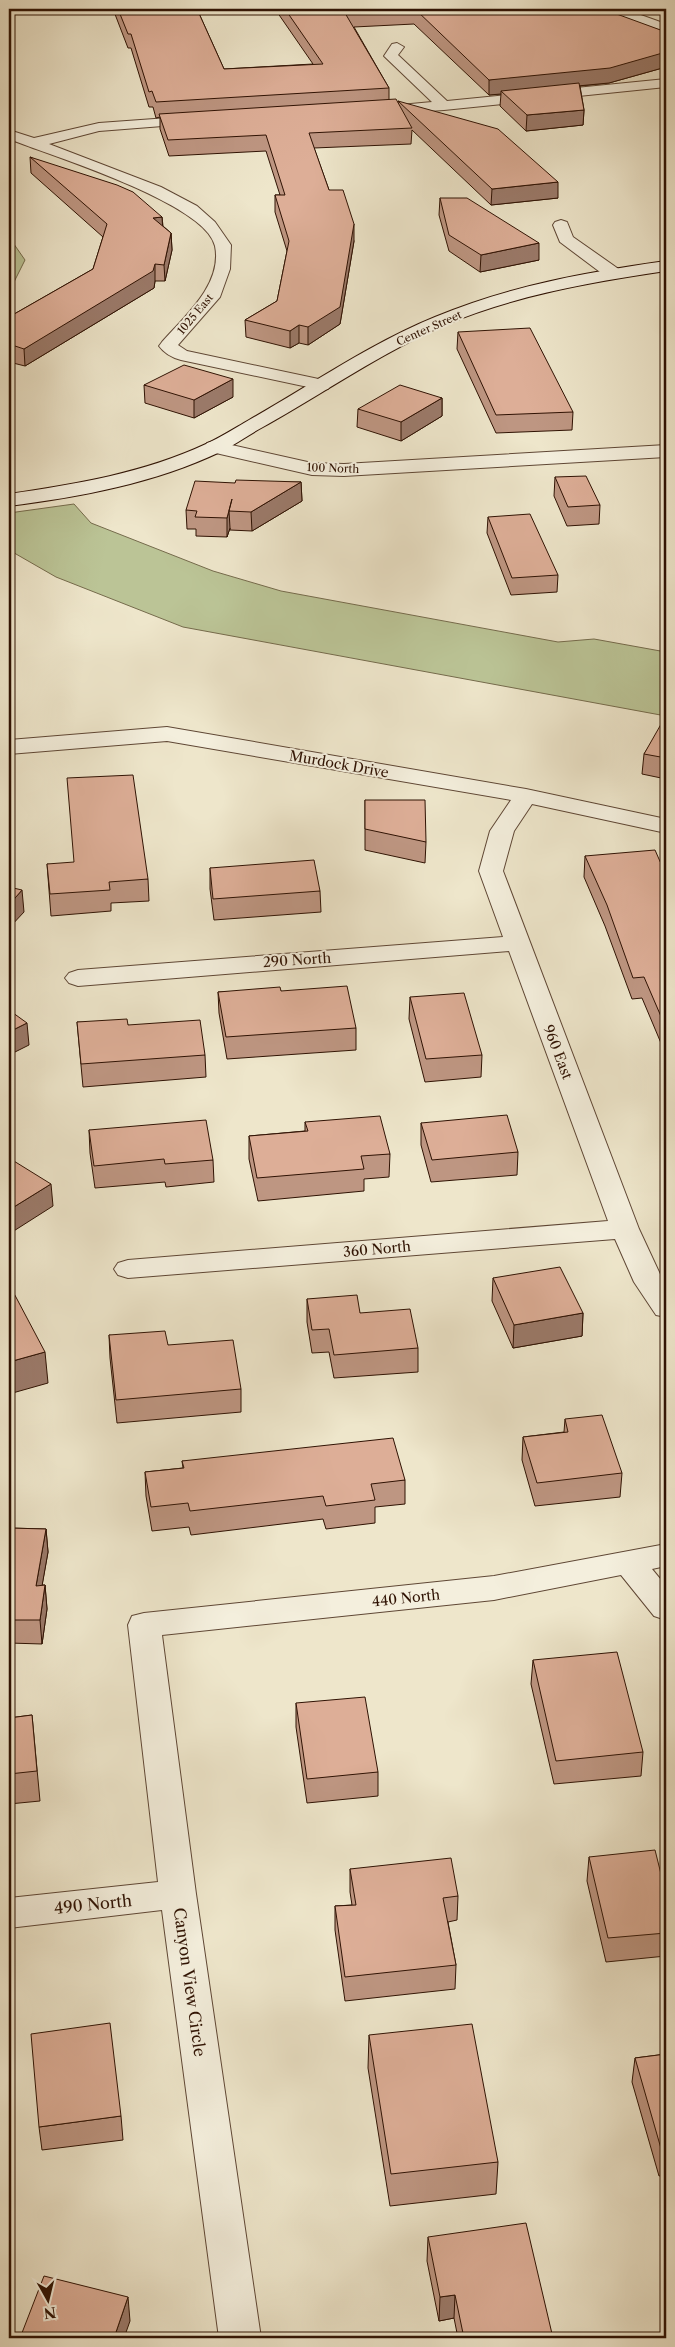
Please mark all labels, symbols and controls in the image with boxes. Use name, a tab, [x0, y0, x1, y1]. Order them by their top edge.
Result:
street label: 1025 East	[174, 291, 216, 337]
street label: Center Street	[394, 307, 464, 349]
street label: 100 North	[307, 460, 360, 476]
street label: Murdock Drive	[288, 746, 390, 782]
street label: 290 North	[262, 949, 332, 971]
street label: 960 East	[539, 1022, 577, 1082]
street label: 360 North	[342, 1237, 412, 1261]
street label: 440 North	[371, 1585, 441, 1611]
street label: 490 North	[53, 1890, 133, 1918]
street label: Canyon View Circle	[170, 1906, 210, 2058]
north arrow	[22, 2274, 72, 2324]
text: N	[43, 2303, 57, 2323]

